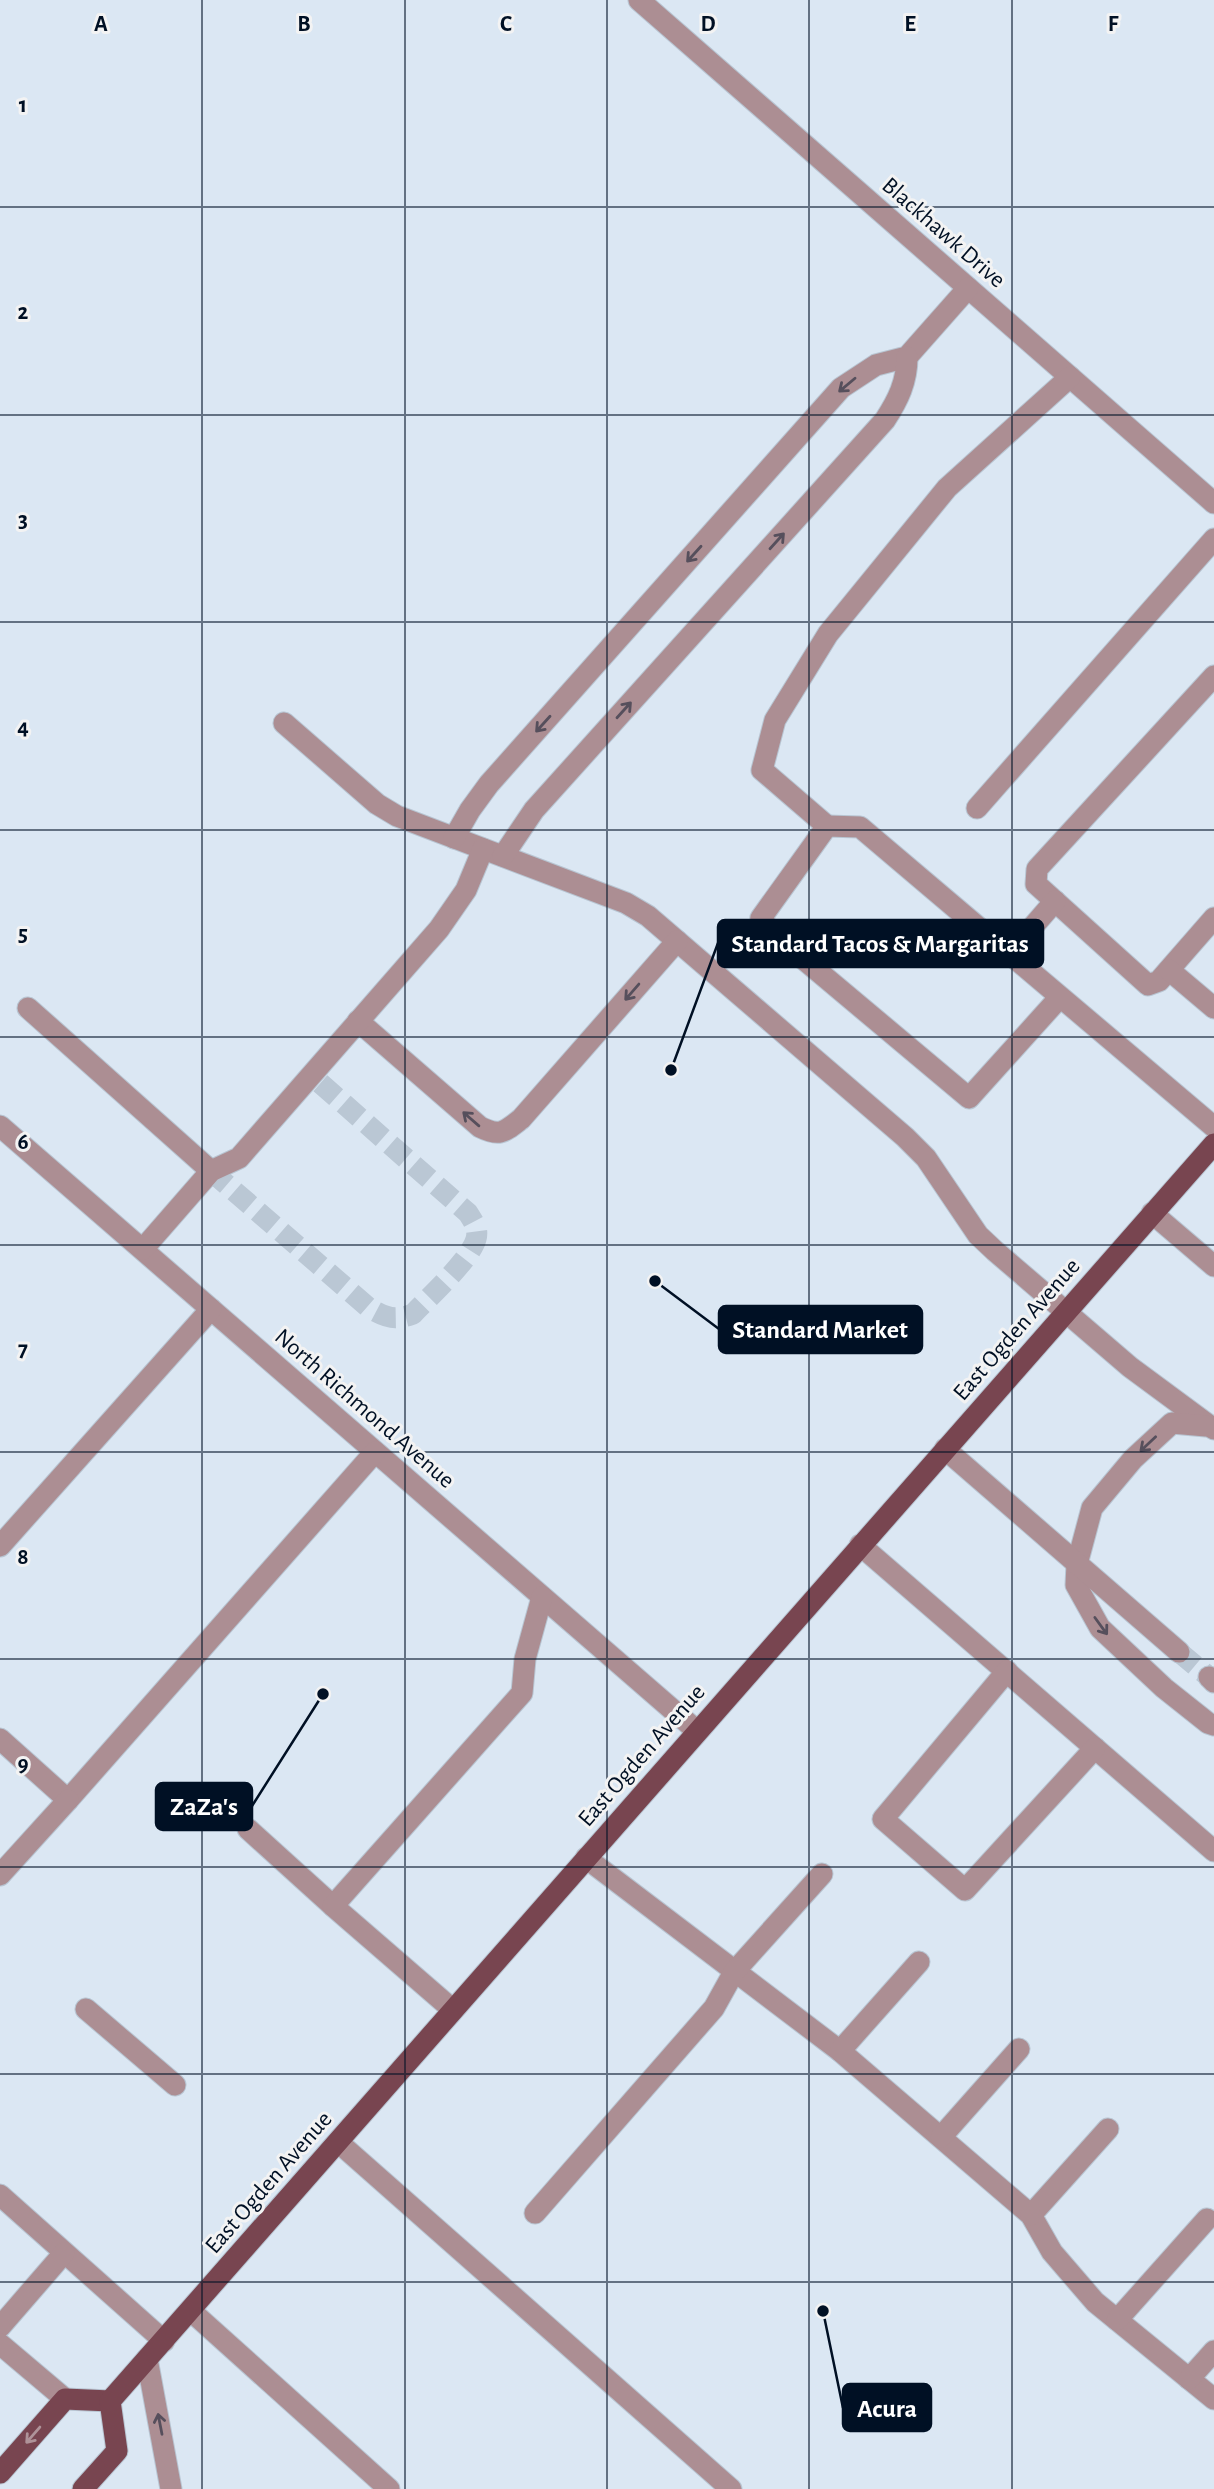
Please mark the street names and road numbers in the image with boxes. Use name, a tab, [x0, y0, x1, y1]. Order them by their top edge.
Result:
street label: Blackhawk Drive	[877, 173, 1009, 292]
street label: East Ogden Avenue	[949, 1254, 1085, 1405]
street label: North Richmond Avenue	[270, 1324, 459, 1493]
street label: East Ogden Avenue	[574, 1680, 710, 1831]
street label: East Ogden Avenue	[201, 2107, 337, 2258]

